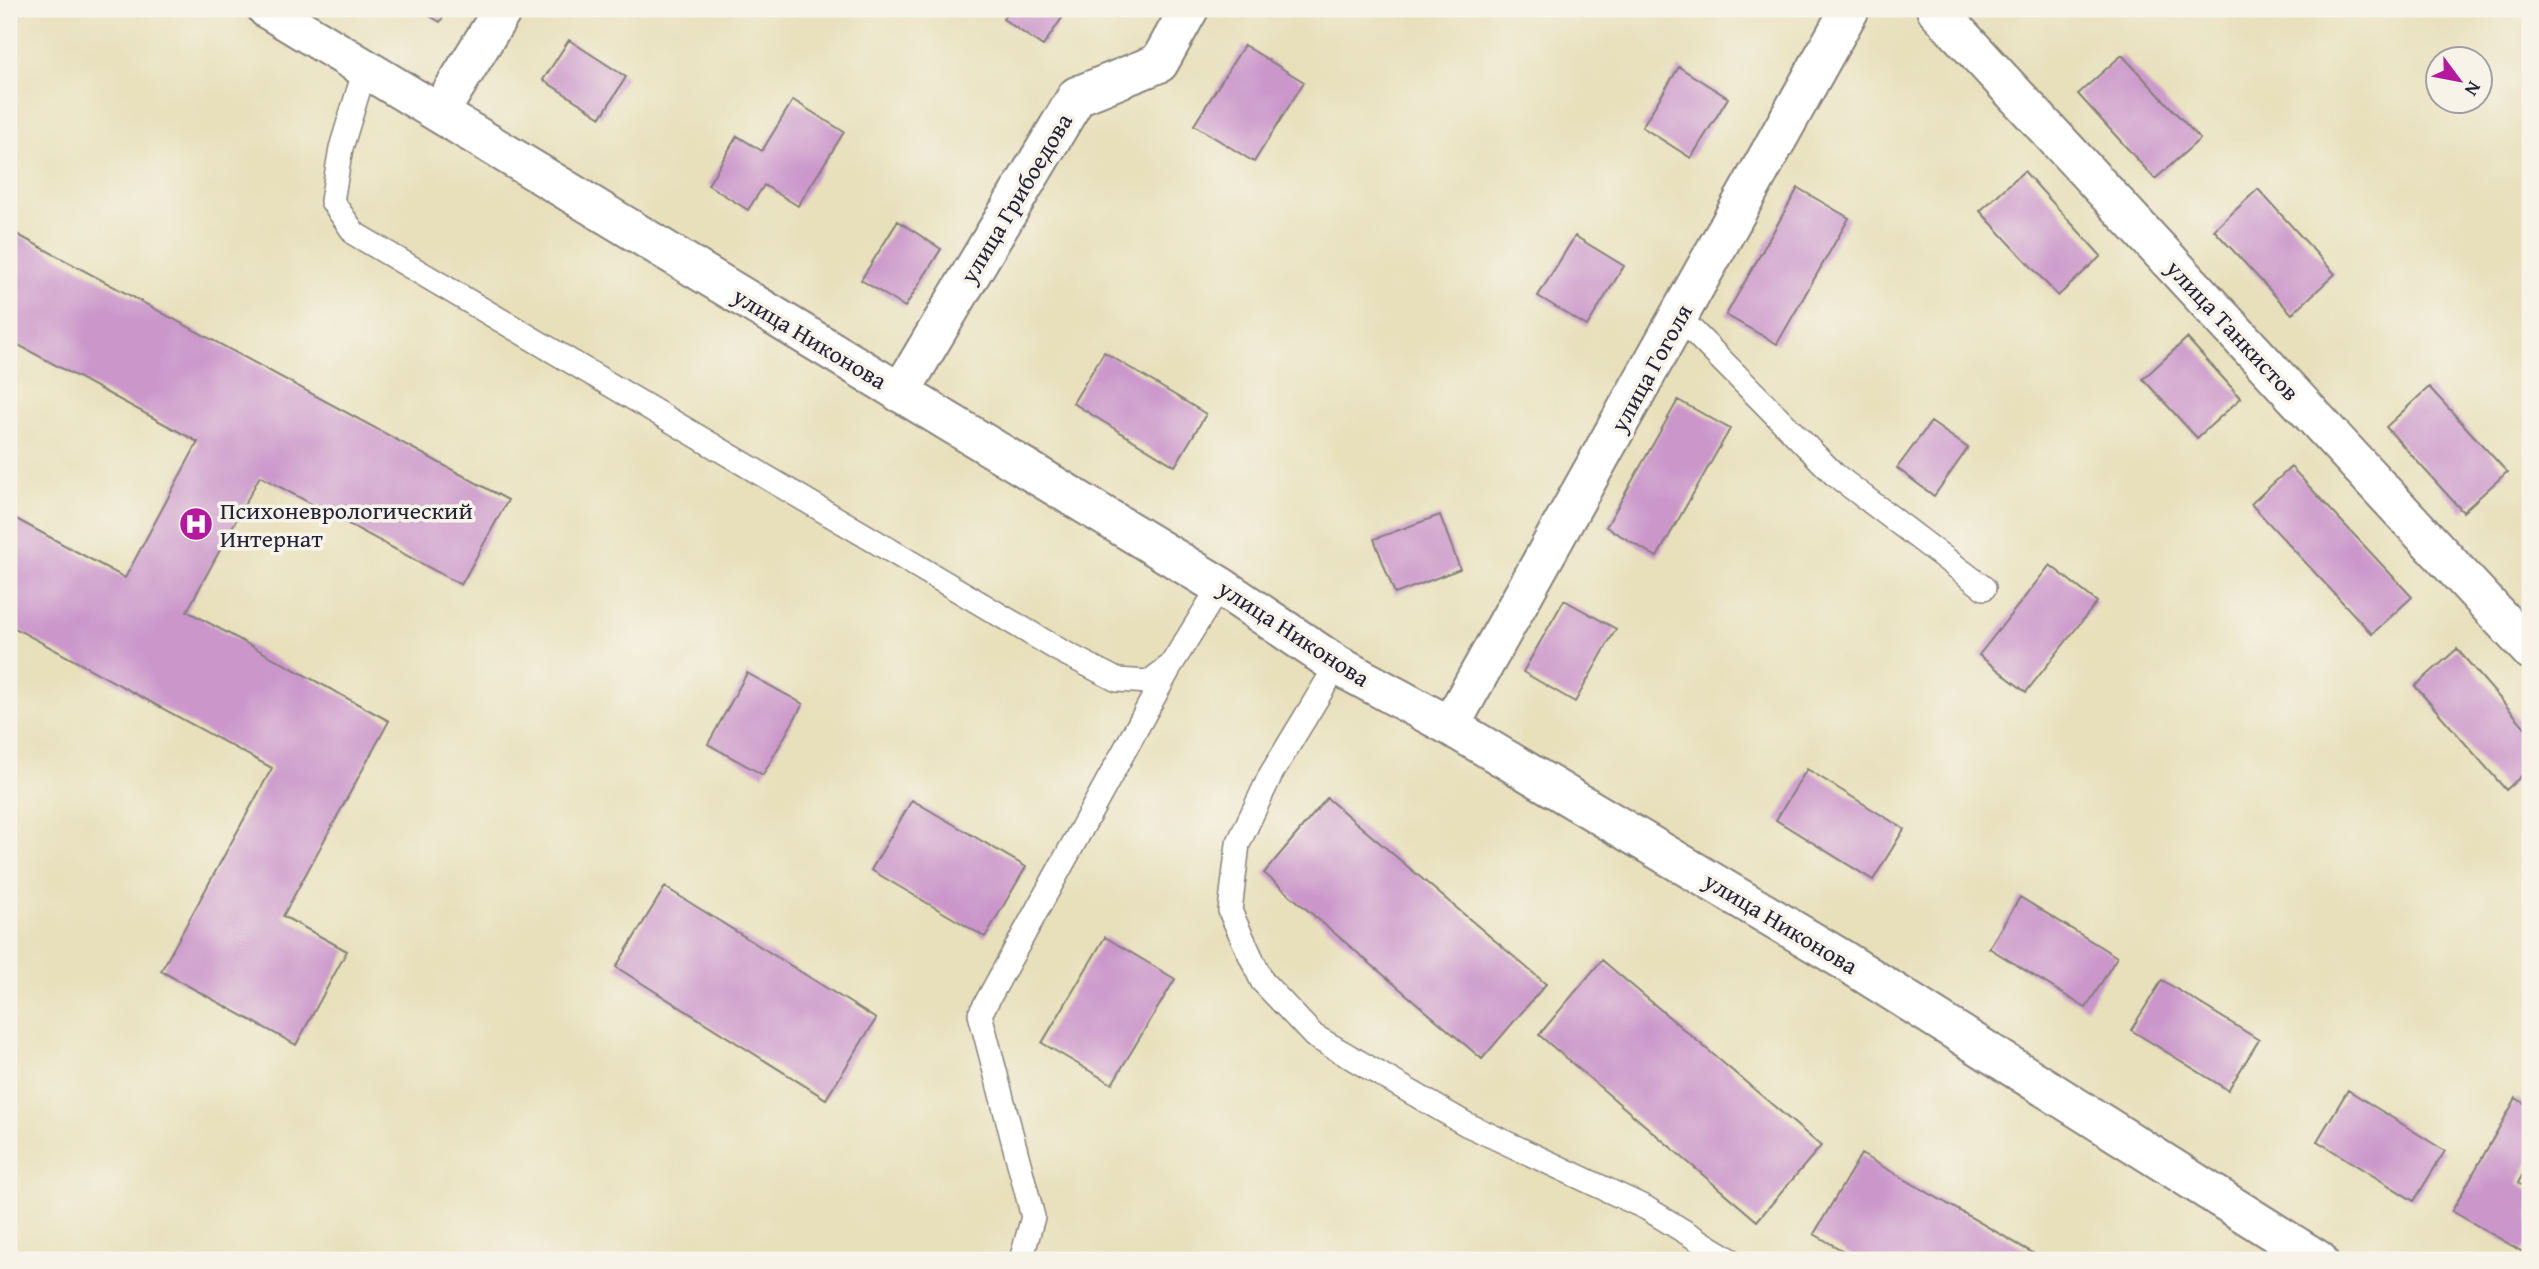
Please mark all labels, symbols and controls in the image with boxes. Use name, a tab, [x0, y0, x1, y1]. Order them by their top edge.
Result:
north arrow	[2424, 46, 2494, 116]
text: N	[2458, 76, 2489, 102]
street label: улица Грибоедова	[951, 106, 1081, 291]
street label: улица Танкистов	[2157, 251, 2308, 408]
street label: улица Никонова	[725, 278, 894, 398]
street label: улица Гоголя	[1601, 298, 1701, 439]
place label: Психоневрологический Интернат	[220, 493, 473, 556]
hospital icon: Психоневрологический Интернат	[177, 505, 215, 543]
street label: улица Никонова	[1211, 570, 1377, 695]
street label: улица Никонова	[1696, 863, 1865, 983]

